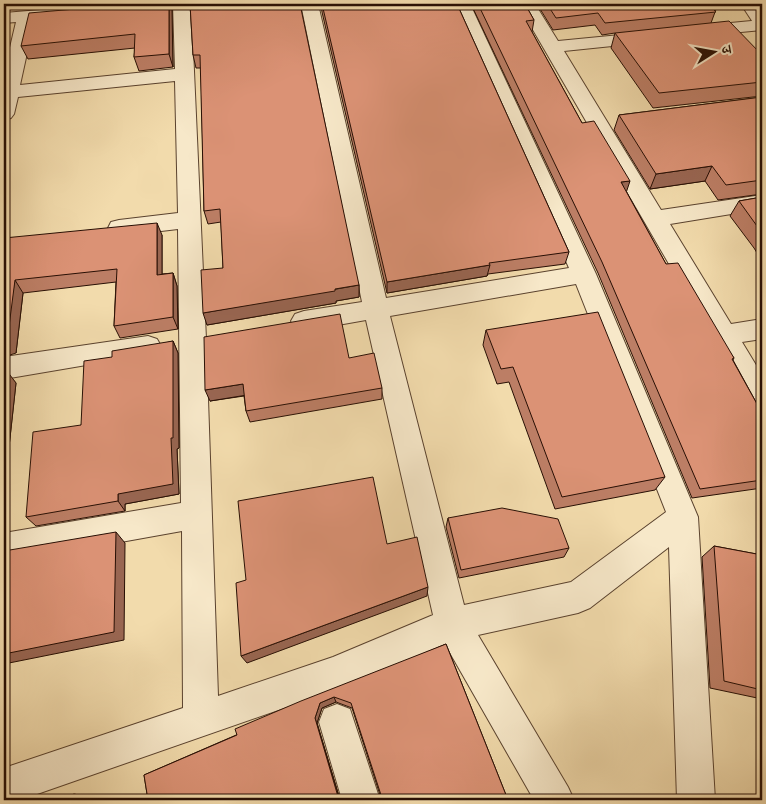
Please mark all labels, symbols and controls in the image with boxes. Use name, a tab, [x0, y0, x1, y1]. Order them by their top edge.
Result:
north arrow	[688, 28, 738, 78]
text: उ	[716, 44, 735, 56]

